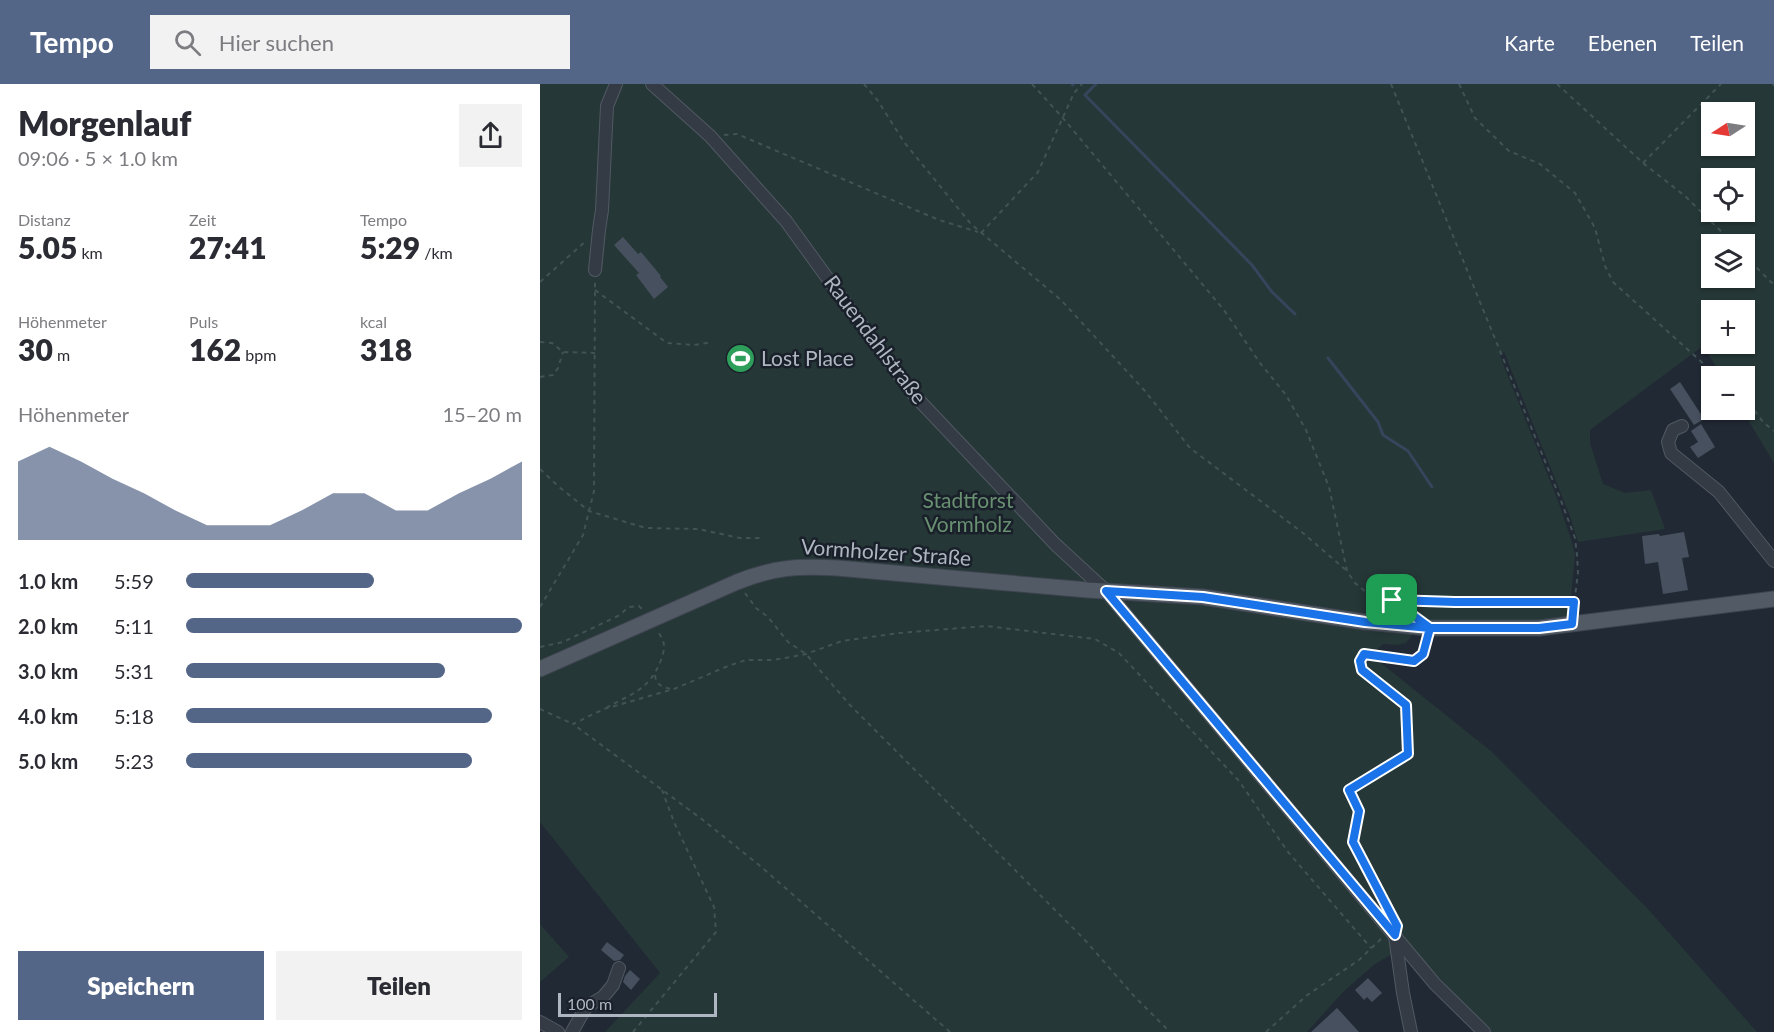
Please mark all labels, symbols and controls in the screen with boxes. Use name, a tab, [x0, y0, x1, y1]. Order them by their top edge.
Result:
search box	[150, 15, 570, 69]
text: Tempo	[30, 25, 114, 59]
icon: search	[171, 26, 204, 59]
text: Hier suchen	[219, 29, 334, 56]
text: Karte	[1504, 30, 1555, 55]
text: Ebenen	[1588, 30, 1657, 55]
text: Teilen	[1690, 30, 1744, 55]
north arrow	[1701, 102, 1755, 156]
map controls	[1701, 102, 1755, 420]
text: Morgenlauf	[18, 103, 191, 143]
button: share	[459, 104, 522, 167]
text: 09:06 · 5 × 1.0 km	[18, 146, 178, 170]
button: locate	[1701, 168, 1755, 222]
text: Distanz	[18, 210, 71, 229]
text: Zeit	[189, 210, 216, 229]
text: Tempo	[360, 210, 407, 229]
text: 5.05	[18, 229, 77, 265]
text: 27:41	[189, 229, 267, 265]
text: 5:29	[360, 229, 420, 265]
button: layers	[1701, 234, 1755, 288]
text: km	[77, 243, 103, 262]
text: /km	[420, 243, 453, 262]
street label: Rauendahlstraße	[820, 270, 933, 408]
button: +	[1701, 300, 1755, 354]
text: Höhenmeter	[18, 312, 107, 331]
text: Puls	[189, 312, 218, 331]
text: kcal	[360, 312, 387, 331]
text: 30	[18, 331, 53, 367]
text: 162	[189, 331, 241, 367]
text: 318	[360, 331, 412, 367]
sports icon: Lost Place	[724, 343, 756, 375]
text: m	[53, 345, 70, 364]
text: bpm	[241, 345, 276, 364]
place label: Lost Place	[761, 345, 854, 370]
button: −	[1701, 366, 1755, 420]
text: Höhenmeter	[18, 402, 129, 426]
text: 15–20 m	[442, 402, 522, 426]
park label: Stadtforst Vormholz	[923, 487, 1014, 536]
street label: Vormholzer Straße	[800, 533, 972, 570]
text: 1.0 km	[18, 569, 78, 593]
text: 5:59	[114, 569, 154, 593]
pin	[1366, 574, 1417, 625]
icon: arrive	[1375, 583, 1408, 616]
text: 2.0 km	[18, 614, 78, 638]
text: 5:11	[114, 614, 154, 638]
text: 3.0 km	[18, 659, 78, 683]
text: 5:31	[114, 659, 154, 683]
text: 4.0 km	[18, 704, 78, 728]
text: 5:18	[114, 704, 154, 728]
text: 5.0 km	[18, 749, 78, 773]
text: 5:23	[114, 749, 154, 773]
button: Speichern	[18, 951, 264, 1020]
button: Teilen	[276, 951, 522, 1020]
scale bar	[558, 990, 717, 1018]
text: 100 m	[567, 994, 612, 1013]

